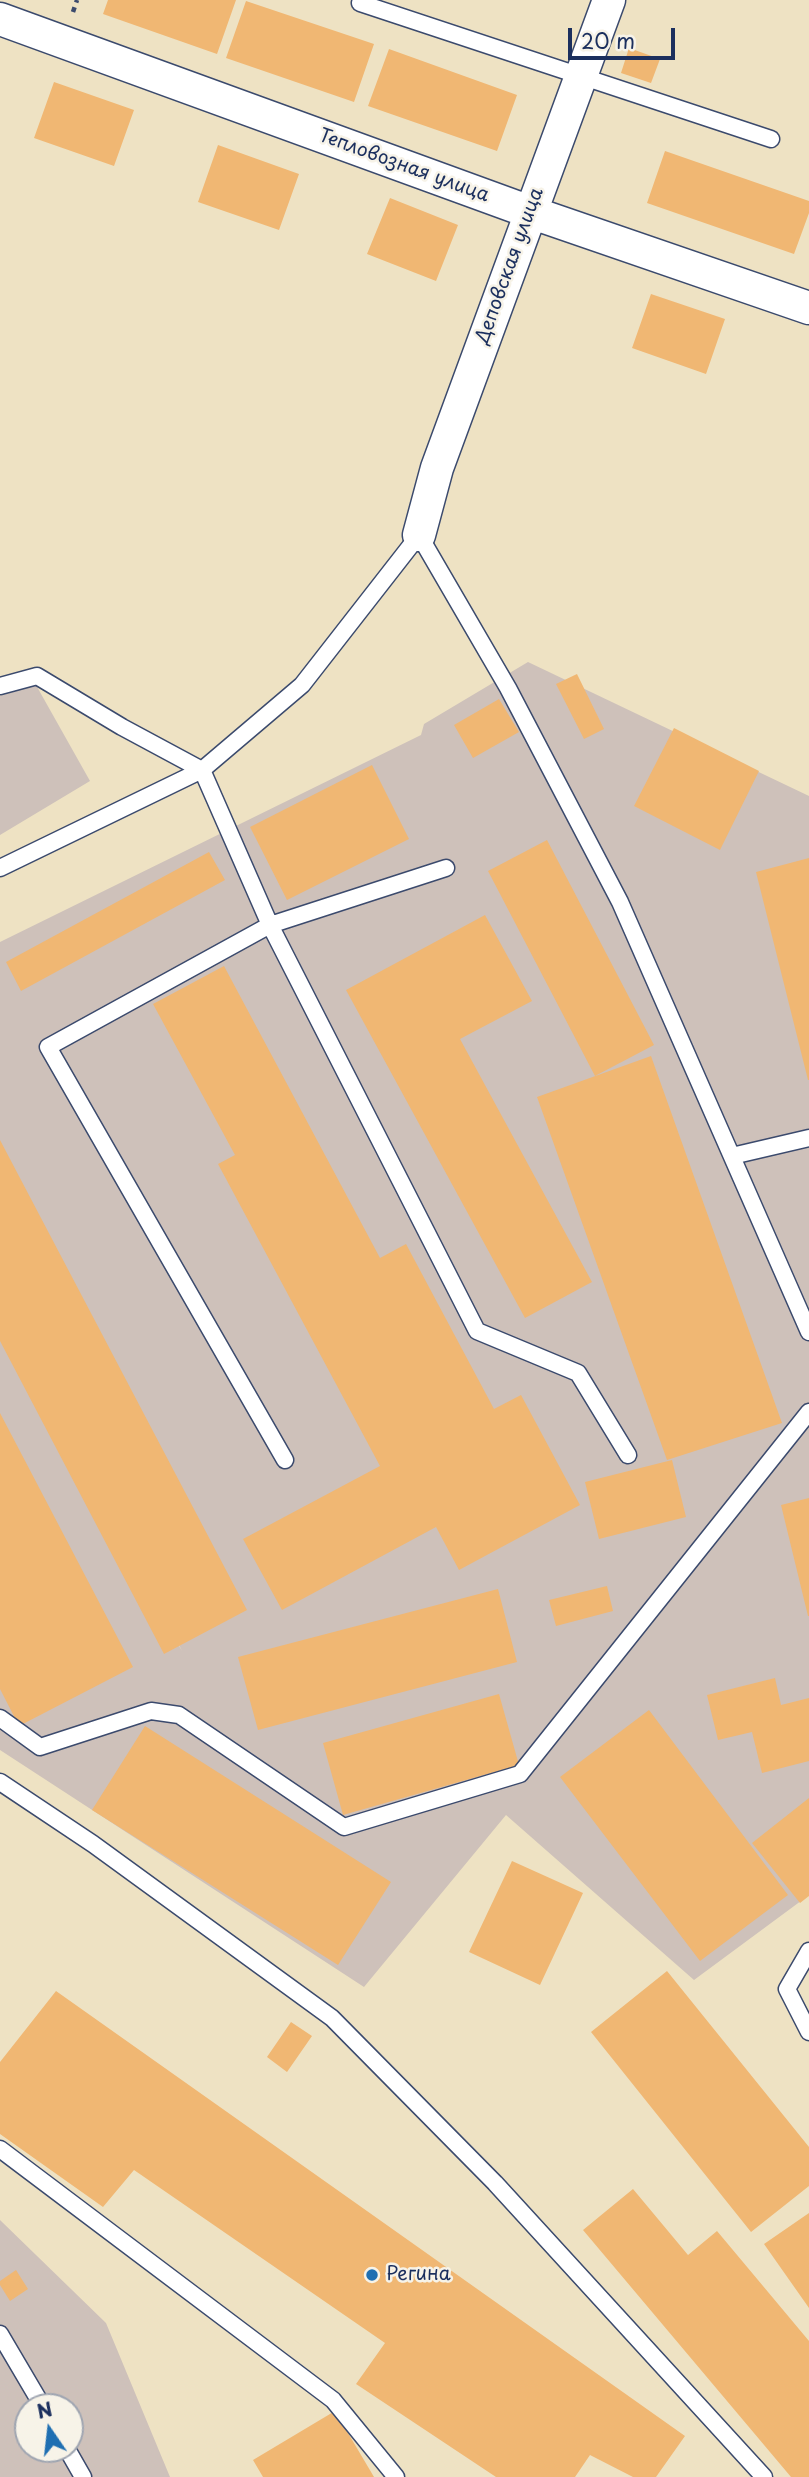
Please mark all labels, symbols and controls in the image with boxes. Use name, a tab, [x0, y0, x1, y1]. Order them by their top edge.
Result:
scale bar	[571, 14, 678, 58]
text: 20 m	[581, 24, 635, 56]
street label: Тепловозная улица	[316, 125, 492, 207]
street label: Деповская улица	[471, 185, 549, 347]
place label: Регина	[386, 2264, 451, 2286]
marker: Регина	[364, 2267, 380, 2283]
north arrow	[14, 2393, 84, 2463]
text: N	[34, 2394, 55, 2425]

